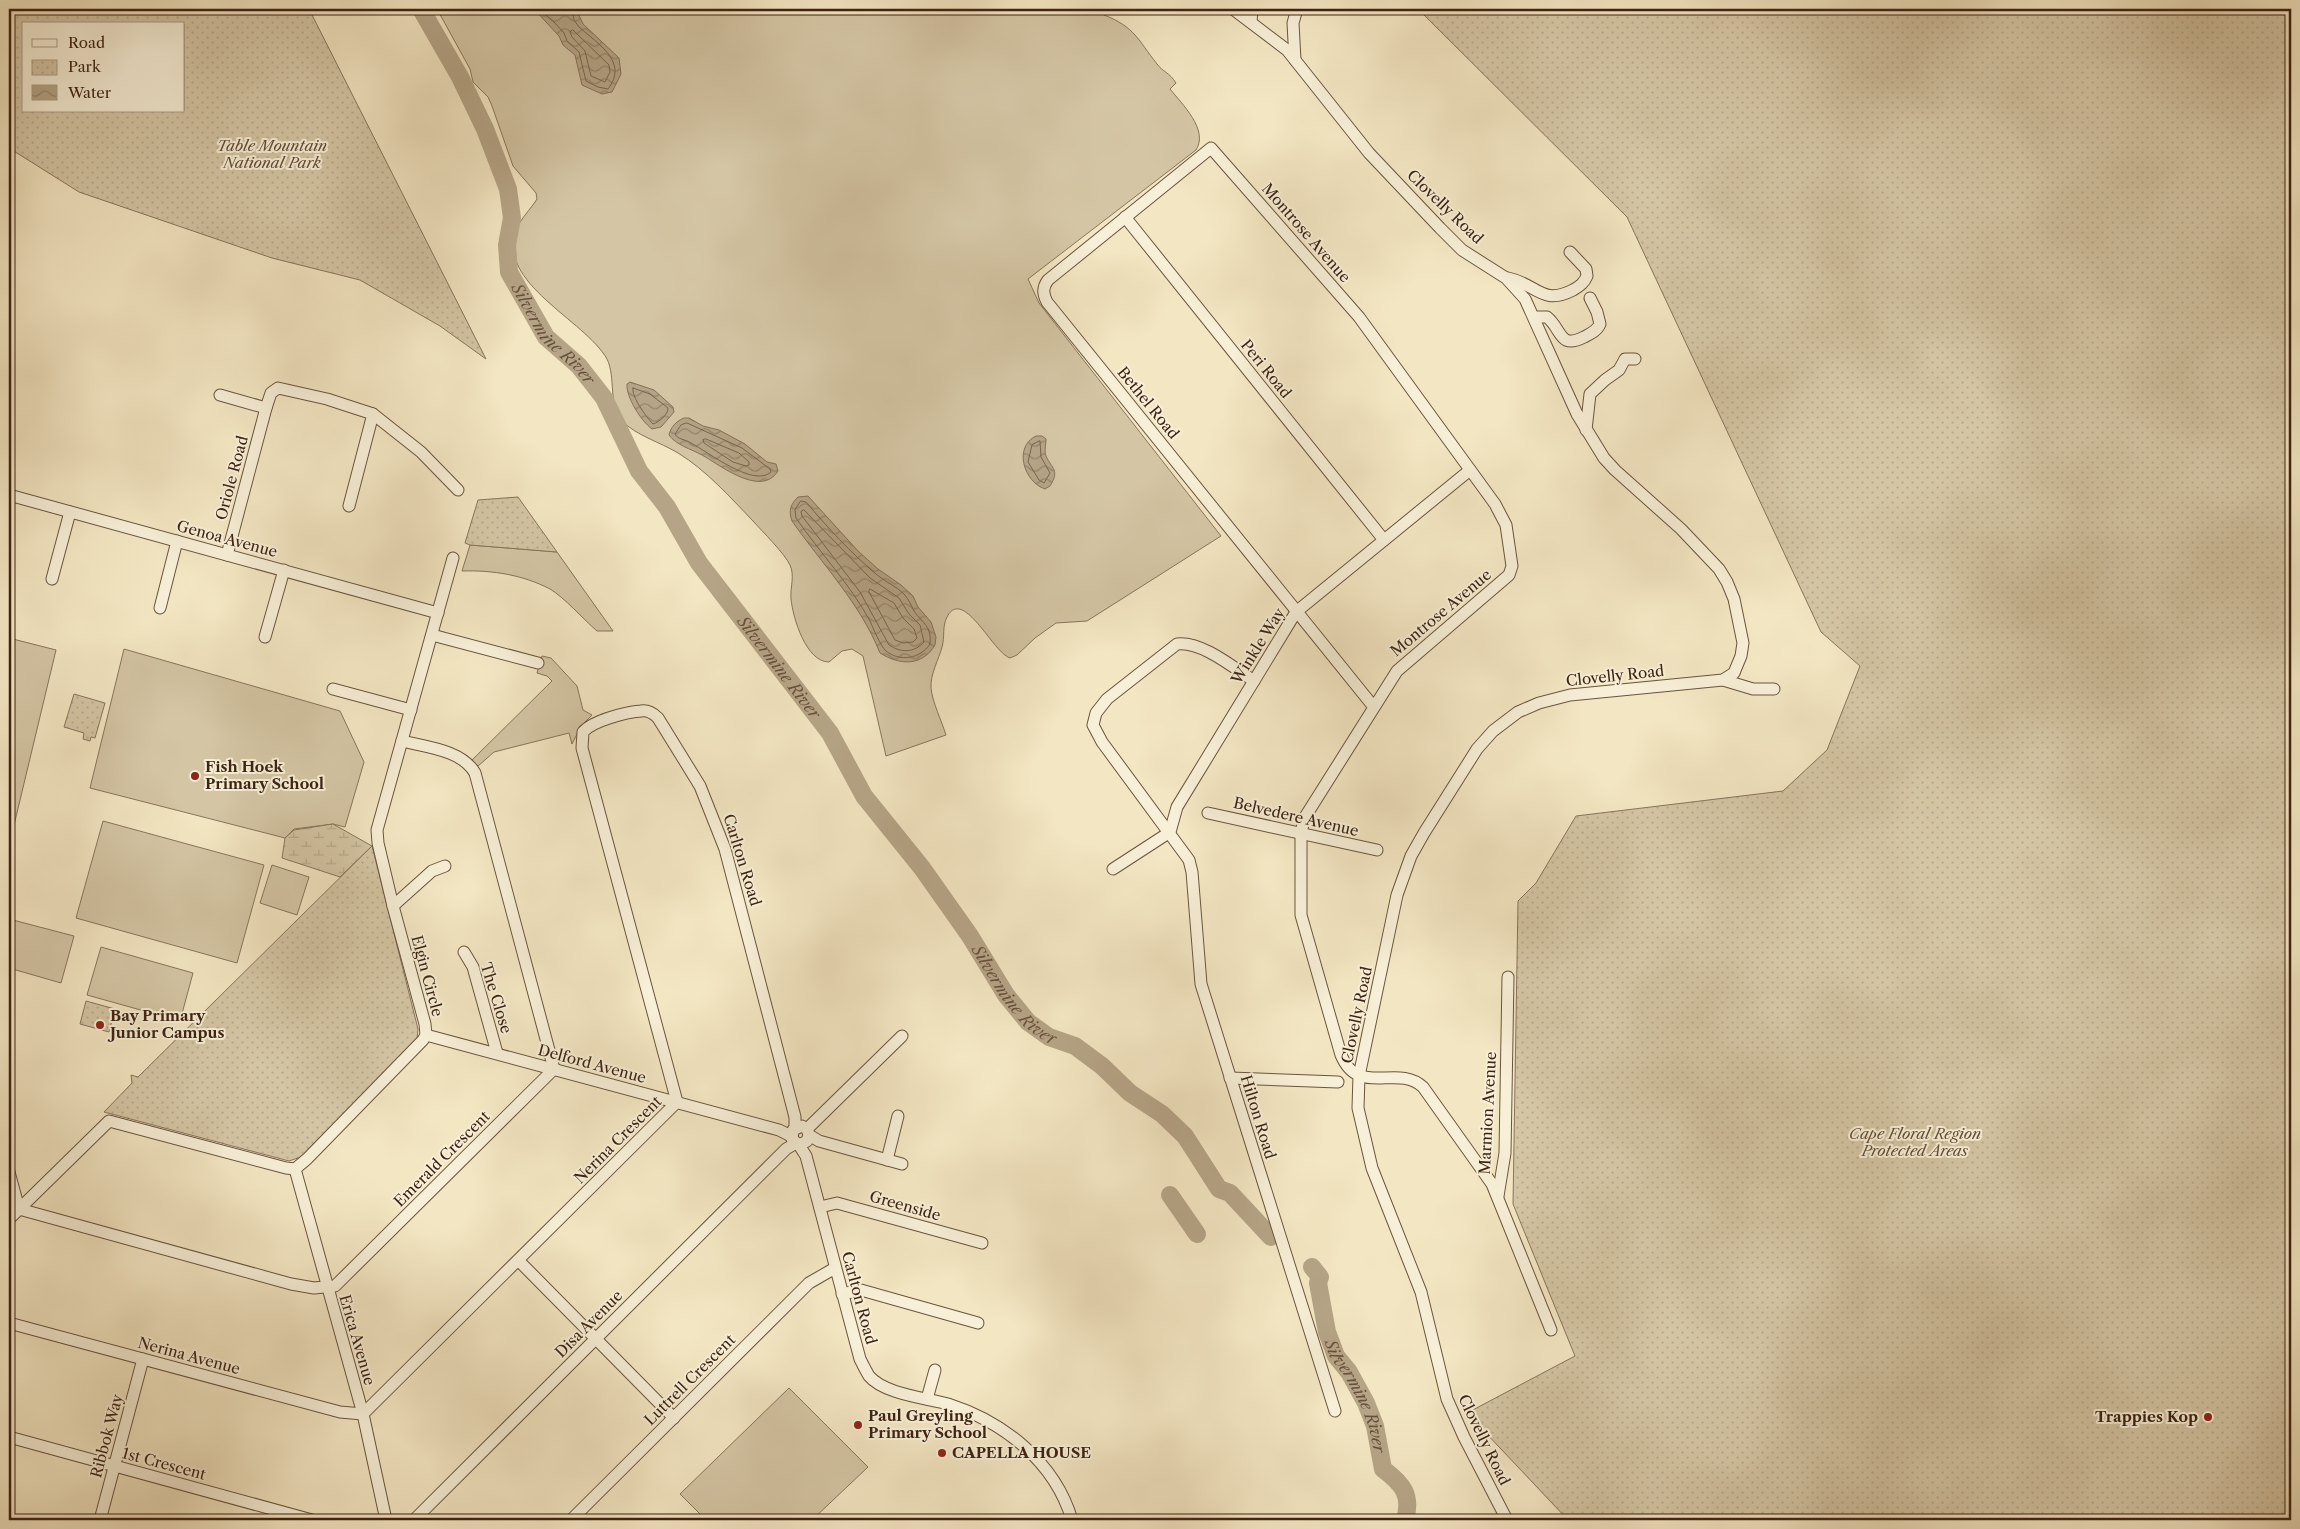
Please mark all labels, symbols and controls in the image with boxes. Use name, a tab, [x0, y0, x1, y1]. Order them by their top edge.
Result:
legend	[22, 22, 185, 112]
text: Road	[68, 33, 105, 52]
text: Park	[68, 57, 102, 76]
text: Water	[67, 83, 112, 102]
park label: Table Mountain National Park	[217, 136, 327, 172]
street label: Clovelly Road	[1403, 166, 1487, 248]
street label: Montrose Avenue	[1258, 179, 1355, 286]
water label: Silvermine River	[507, 279, 600, 389]
street label: Peri Road	[1237, 336, 1296, 402]
street label: Bethel Road	[1113, 363, 1183, 443]
street label: Oriole Road	[211, 434, 252, 522]
street label: Genoa Avenue	[175, 516, 280, 561]
street label: Montrose Avenue	[1386, 565, 1495, 660]
street label: Winkle Way	[1226, 604, 1289, 688]
water label: Silvermine River	[733, 611, 826, 724]
street label: Clovelly Road	[1565, 661, 1665, 690]
place label: Fish Hoek Primary School	[205, 757, 324, 793]
marker: Fish Hoek Primary School	[189, 770, 201, 782]
street label: Belvedere Avenue	[1232, 793, 1361, 840]
street label: Carlton Road	[719, 812, 765, 908]
street label: Elgin Circle	[407, 933, 447, 1019]
water label: Silvermine River	[967, 940, 1060, 1049]
street label: The Close	[477, 960, 516, 1036]
street label: Clovelly Road	[1337, 965, 1376, 1065]
place label: Bay Primary Junior Campus	[107, 1006, 225, 1042]
marker: Bay Primary Junior Campus	[94, 1019, 106, 1031]
street label: Delford Avenue	[536, 1040, 648, 1087]
street label: Marmion Avenue	[1475, 1051, 1500, 1175]
street label: Hilton Road	[1237, 1073, 1280, 1161]
street label: Nerina Crescent	[570, 1091, 666, 1187]
street label: Emerald Crescent	[390, 1106, 494, 1211]
park label: Cape Floral Region Protected Areas	[1849, 1124, 1981, 1160]
street label: Greenside	[867, 1186, 943, 1225]
street label: Carlton Road	[838, 1249, 881, 1346]
street label: Disa Avenue	[551, 1286, 626, 1361]
street label: Erica Avenue	[335, 1292, 380, 1387]
street label: Luttrell Crescent	[640, 1330, 740, 1429]
street label: Nerina Avenue	[136, 1333, 242, 1378]
water label: Silvermine River	[1320, 1336, 1390, 1456]
street label: Ribbok Way	[86, 1391, 127, 1480]
street label: Clovelly Road	[1454, 1391, 1515, 1488]
place label: Paul Greyling Primary School	[868, 1406, 987, 1442]
place label: Trappies Kop	[2095, 1407, 2198, 1426]
marker: Trappies Kop	[2202, 1411, 2214, 1423]
marker: Paul Greyling Primary School	[852, 1419, 864, 1431]
street label: 1st Crescent	[120, 1443, 209, 1484]
place label: CAPELLA HOUSE	[952, 1443, 1091, 1462]
marker: CAPELLA HOUSE	[936, 1447, 948, 1459]

